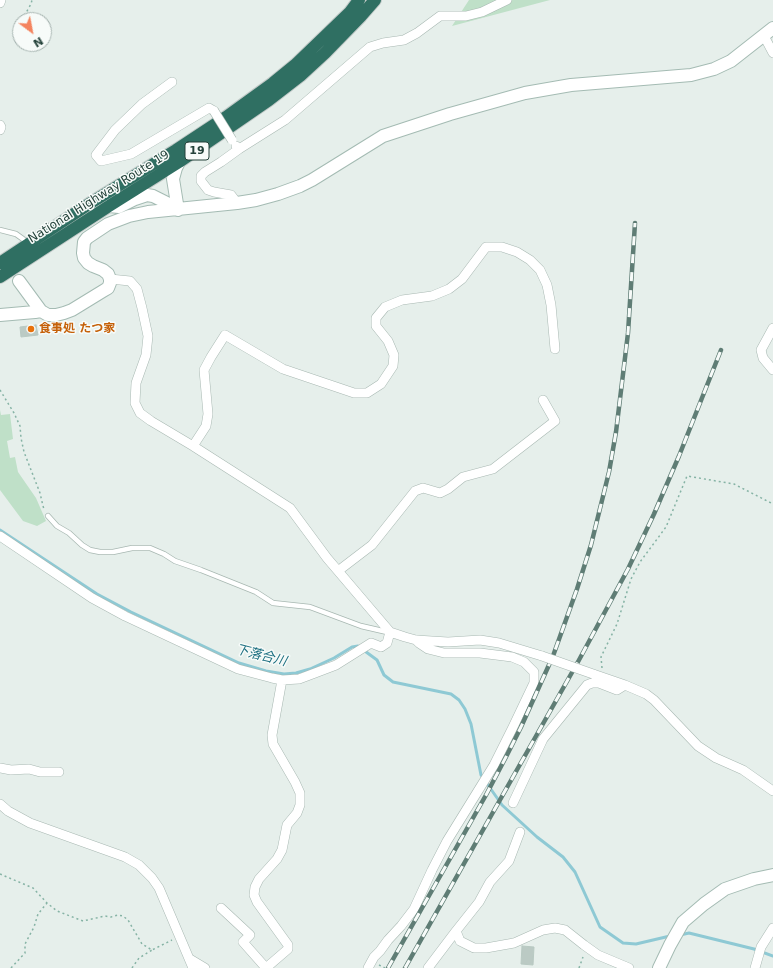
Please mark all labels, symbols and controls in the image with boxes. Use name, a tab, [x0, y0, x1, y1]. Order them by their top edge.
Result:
north arrow	[12, 12, 52, 52]
text: N	[31, 34, 45, 50]
road number: 19	[185, 142, 209, 160]
street label: National Highway Route 19	[26, 148, 172, 246]
place label: 食事処 たつ家	[39, 322, 115, 336]
marker: 食事処 たつ家	[26, 324, 36, 334]
water label: 下落合川	[234, 642, 288, 670]

